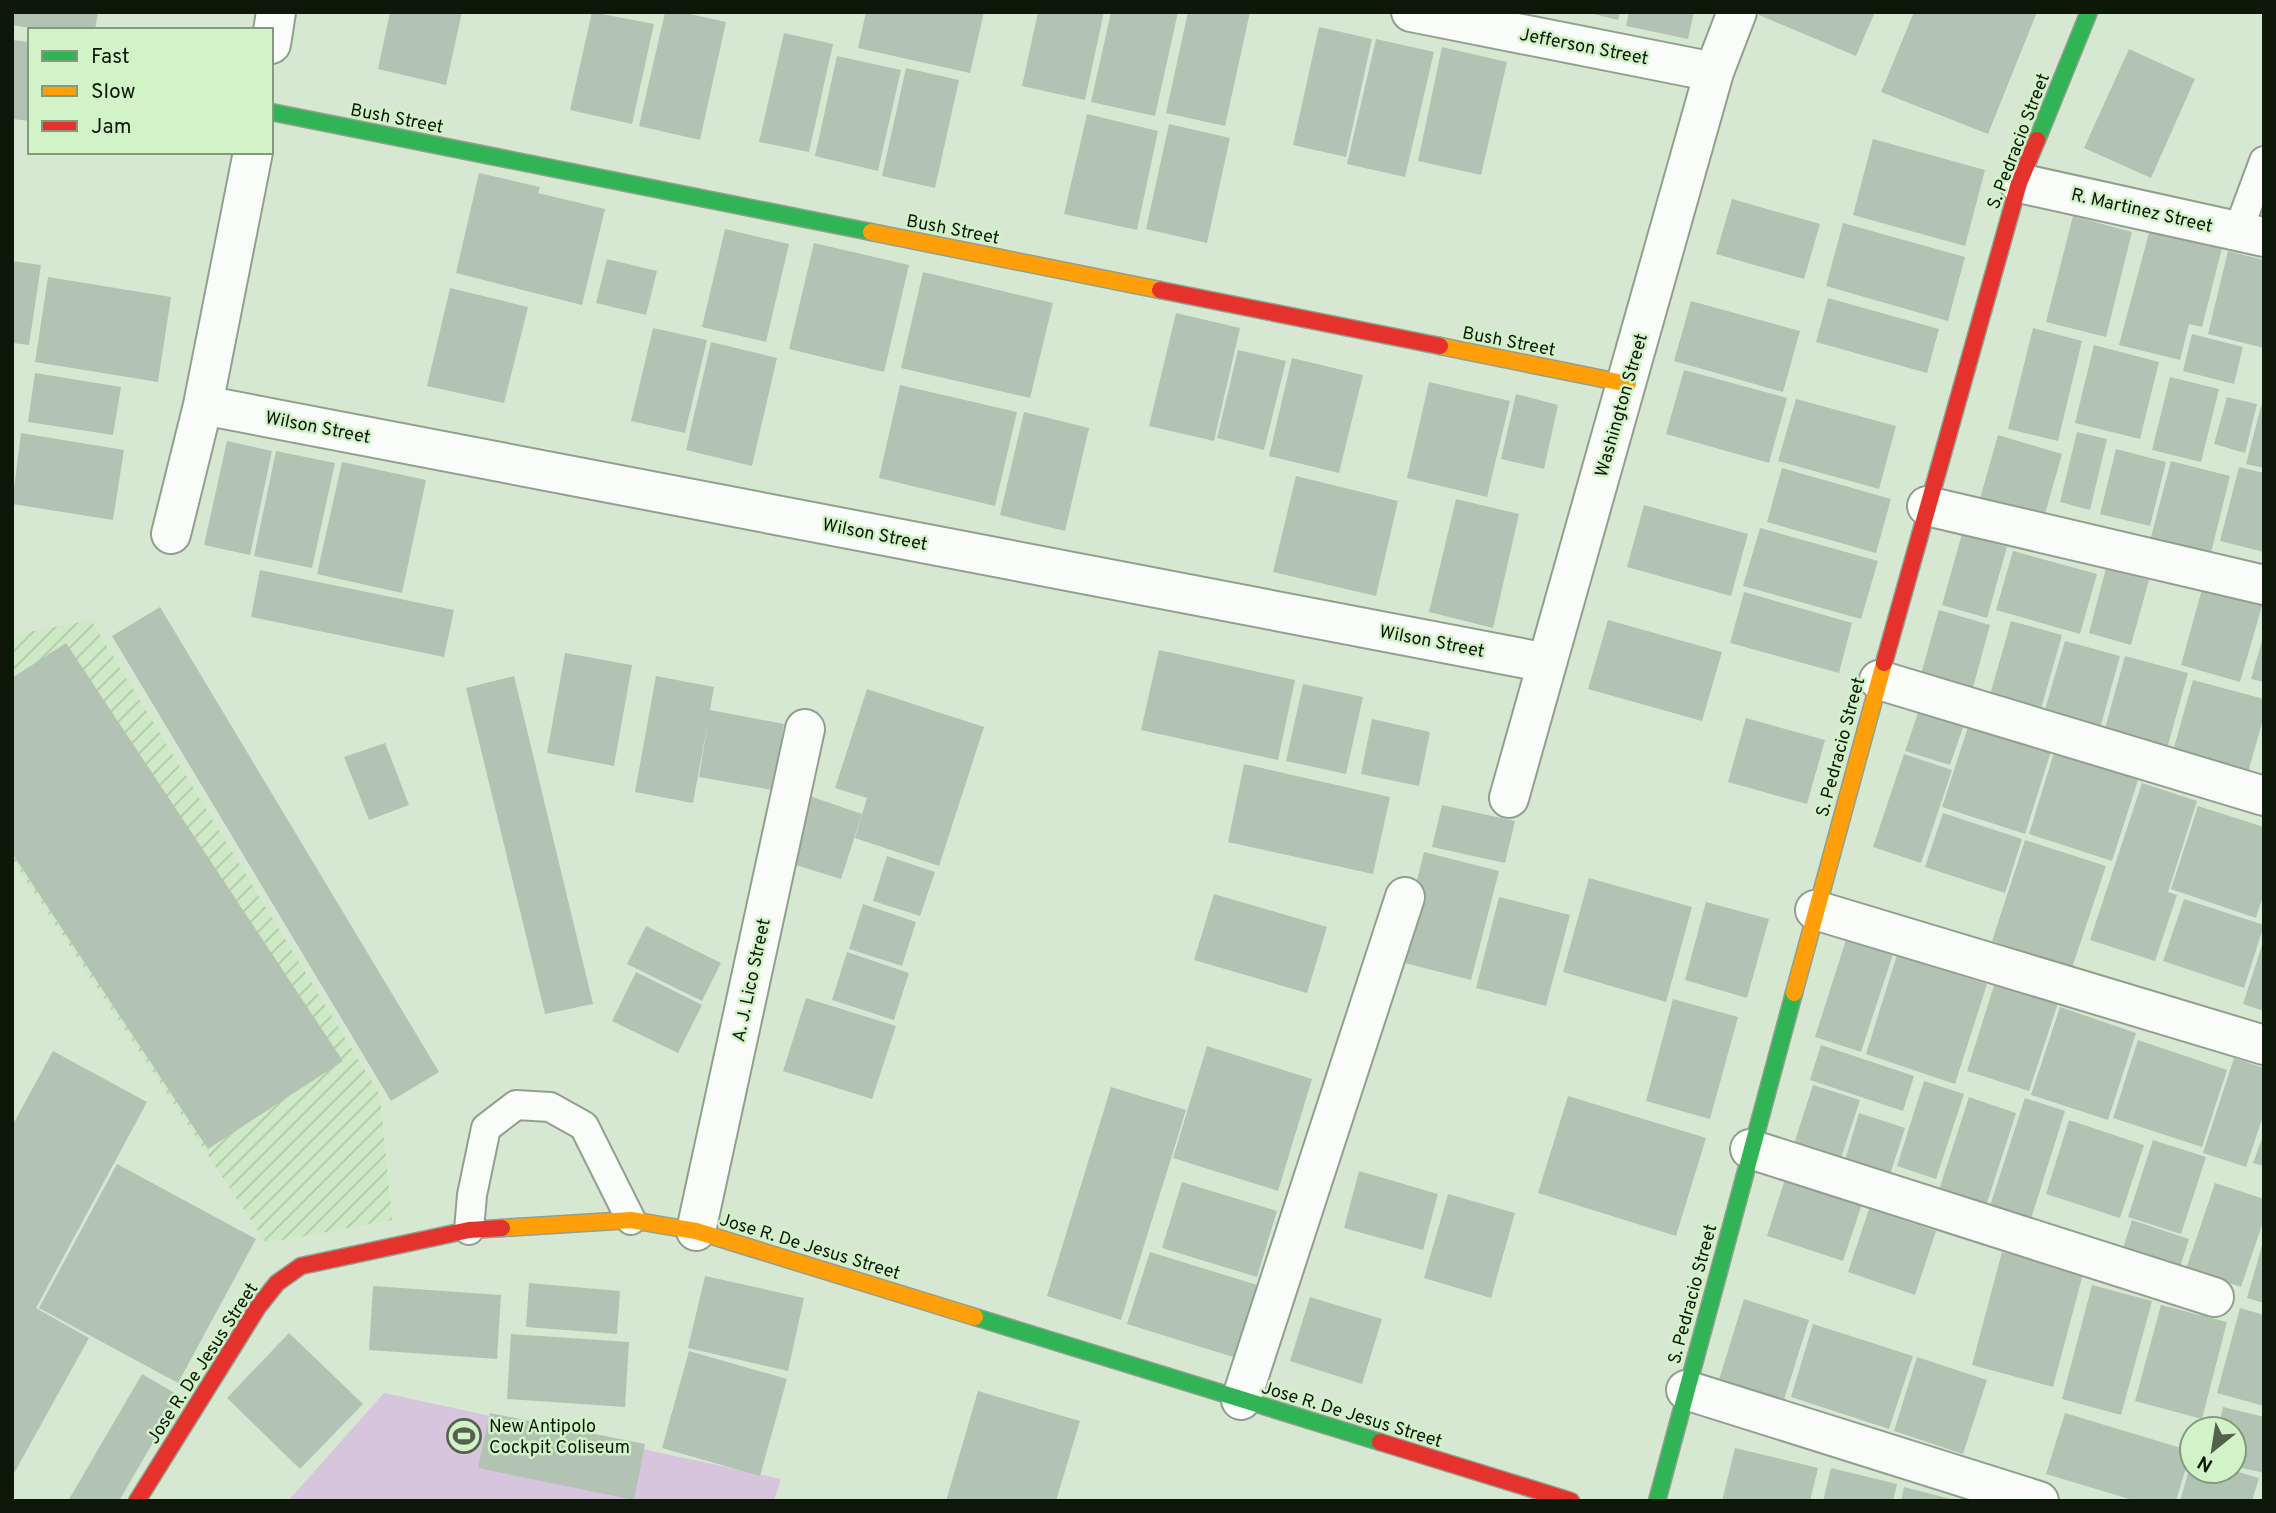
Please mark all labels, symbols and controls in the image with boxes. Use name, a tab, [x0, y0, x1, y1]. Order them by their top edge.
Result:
street label: Jefferson Street	[1517, 24, 1650, 71]
legend	[28, 28, 273, 154]
text: Fast	[91, 44, 130, 71]
street label: S. Pedracio Street	[1983, 70, 2056, 213]
text: Slow	[91, 79, 136, 106]
street label: Bush Street	[348, 99, 445, 140]
text: Jam	[91, 114, 132, 141]
street label: R. Martinez Street	[2069, 184, 2215, 239]
street label: Bush Street	[904, 210, 1001, 251]
street label: Bush Street	[1460, 322, 1557, 363]
street label: Washington Street	[1591, 331, 1654, 480]
street label: Wilson Street	[263, 407, 372, 450]
street label: Wilson Street	[820, 514, 929, 557]
street label: Wilson Street	[1377, 621, 1486, 664]
street label: S. Pedracio Street	[1812, 675, 1871, 820]
street label: A. J. Lico Street	[728, 916, 777, 1044]
street label: Jose R. De Jesus Street	[716, 1209, 903, 1286]
street label: S. Pedracio Street	[1664, 1222, 1723, 1367]
street label: Jose R. De Jesus Street	[142, 1279, 264, 1449]
street label: Jose R. De Jesus Street	[1258, 1377, 1445, 1454]
north arrow	[2178, 1415, 2248, 1485]
place label: New Antipolo Cockpit Coliseum	[489, 1416, 630, 1460]
sports icon: New Antipolo Cockpit Coliseum	[445, 1417, 483, 1455]
text: N	[2194, 1449, 2217, 1477]

